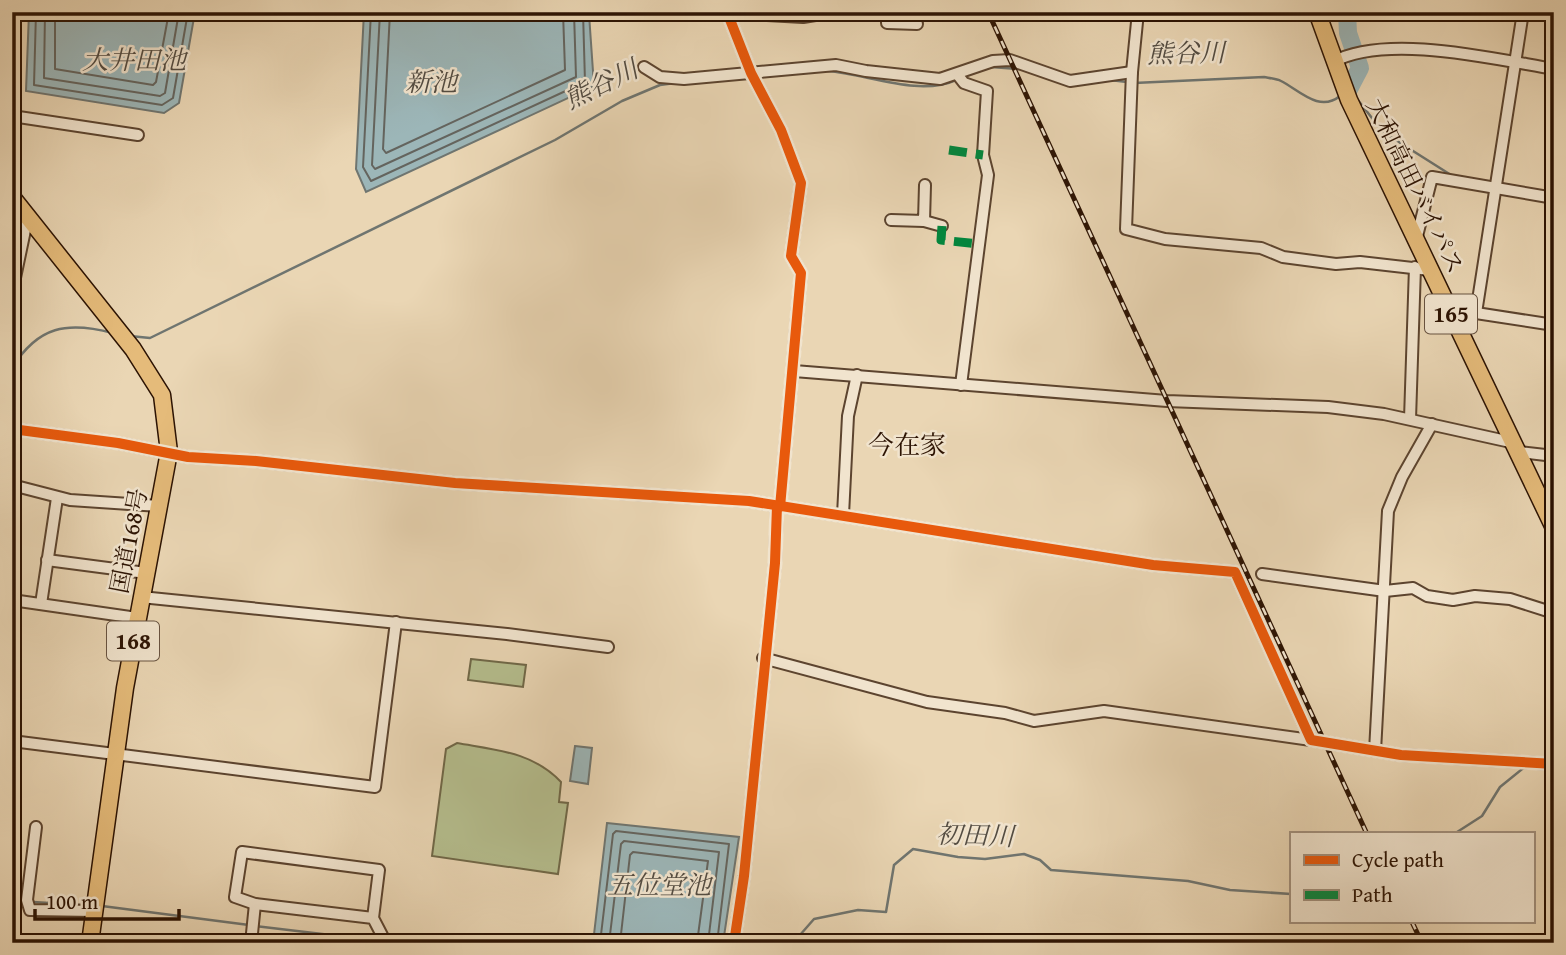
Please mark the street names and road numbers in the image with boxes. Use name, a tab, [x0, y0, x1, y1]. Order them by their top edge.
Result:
street label: 大和高田バイパス	[1358, 92, 1473, 280]
road number: 165	[1425, 294, 1477, 334]
street label: 国道168号	[101, 485, 156, 597]
road number: 168	[107, 622, 159, 660]

